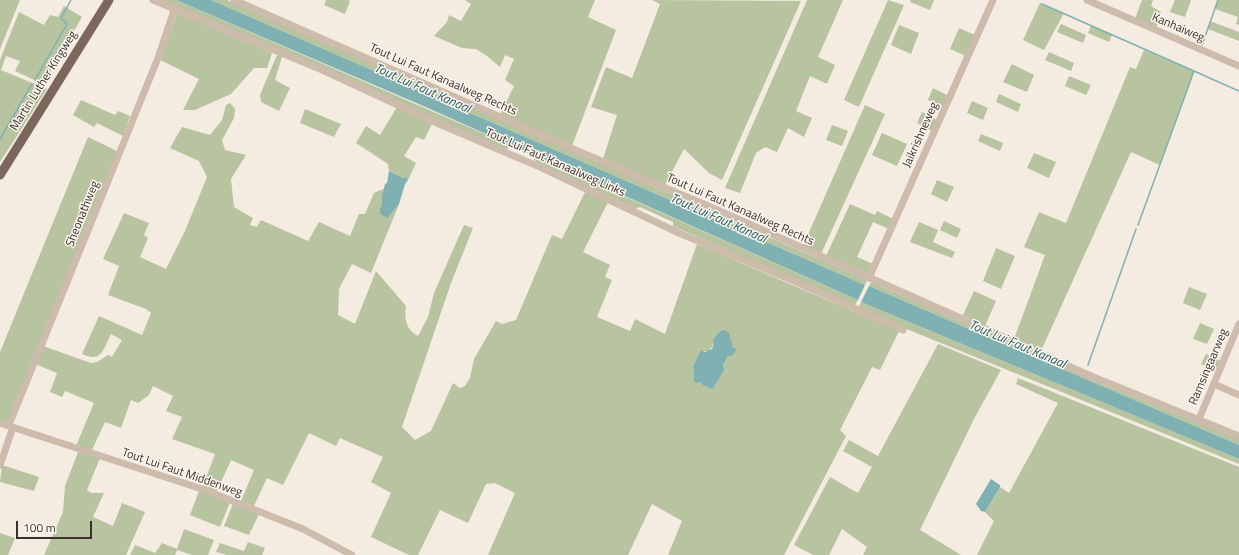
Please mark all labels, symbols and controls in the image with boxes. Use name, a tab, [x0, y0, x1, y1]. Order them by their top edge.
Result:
street label: Kanhaiweg	[1150, 10, 1206, 46]
street label: Martin Luther Kingweg	[7, 28, 81, 134]
street label: Tout Lui Faut Kanaalweg Rechts	[367, 41, 519, 119]
water label: Tout Lui Faut Kanaal	[371, 61, 473, 117]
street label: Jaikrishneweg	[900, 100, 942, 170]
street label: Tout Lui Faut Kanaalweg Links	[483, 126, 627, 200]
street label: Tout Lui Faut Kanaalweg Rechts	[664, 171, 816, 249]
street label: Sheonathweg	[63, 179, 103, 249]
water label: Tout Lui Faut Kanaal	[667, 191, 769, 247]
water label: Tout Lui Faut Kanaal	[966, 318, 1068, 372]
street label: Ramsingaarweg	[1186, 327, 1232, 407]
street label: Tout Lui Faut Middenweg	[120, 446, 244, 500]
scale bar	[18, 513, 94, 539]
text: 100 m	[23, 518, 56, 537]

